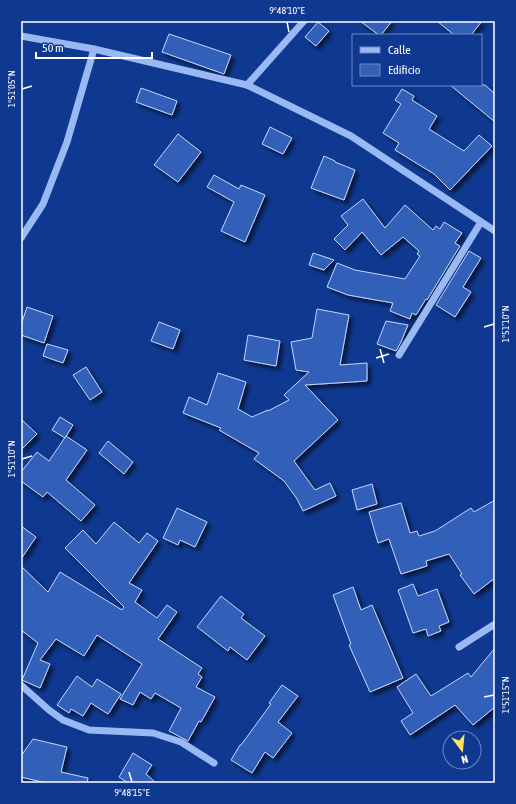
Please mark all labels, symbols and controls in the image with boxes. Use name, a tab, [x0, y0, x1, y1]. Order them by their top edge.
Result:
text: 9°48'10"E	[269, 5, 305, 16]
scale bar	[36, 34, 152, 60]
legend	[352, 34, 482, 86]
text: 50 m	[42, 41, 64, 55]
text: Calle	[388, 43, 411, 57]
text: Edificio	[388, 63, 421, 77]
text: 1°51'05"N	[6, 70, 17, 108]
text: 1°51'10"N	[500, 305, 511, 343]
text: 1°51'10"N	[6, 440, 17, 478]
text: 1°51'15"N	[500, 676, 511, 714]
north arrow	[442, 730, 482, 770]
text: N	[460, 753, 470, 766]
text: 9°48'15"E	[114, 787, 150, 798]

